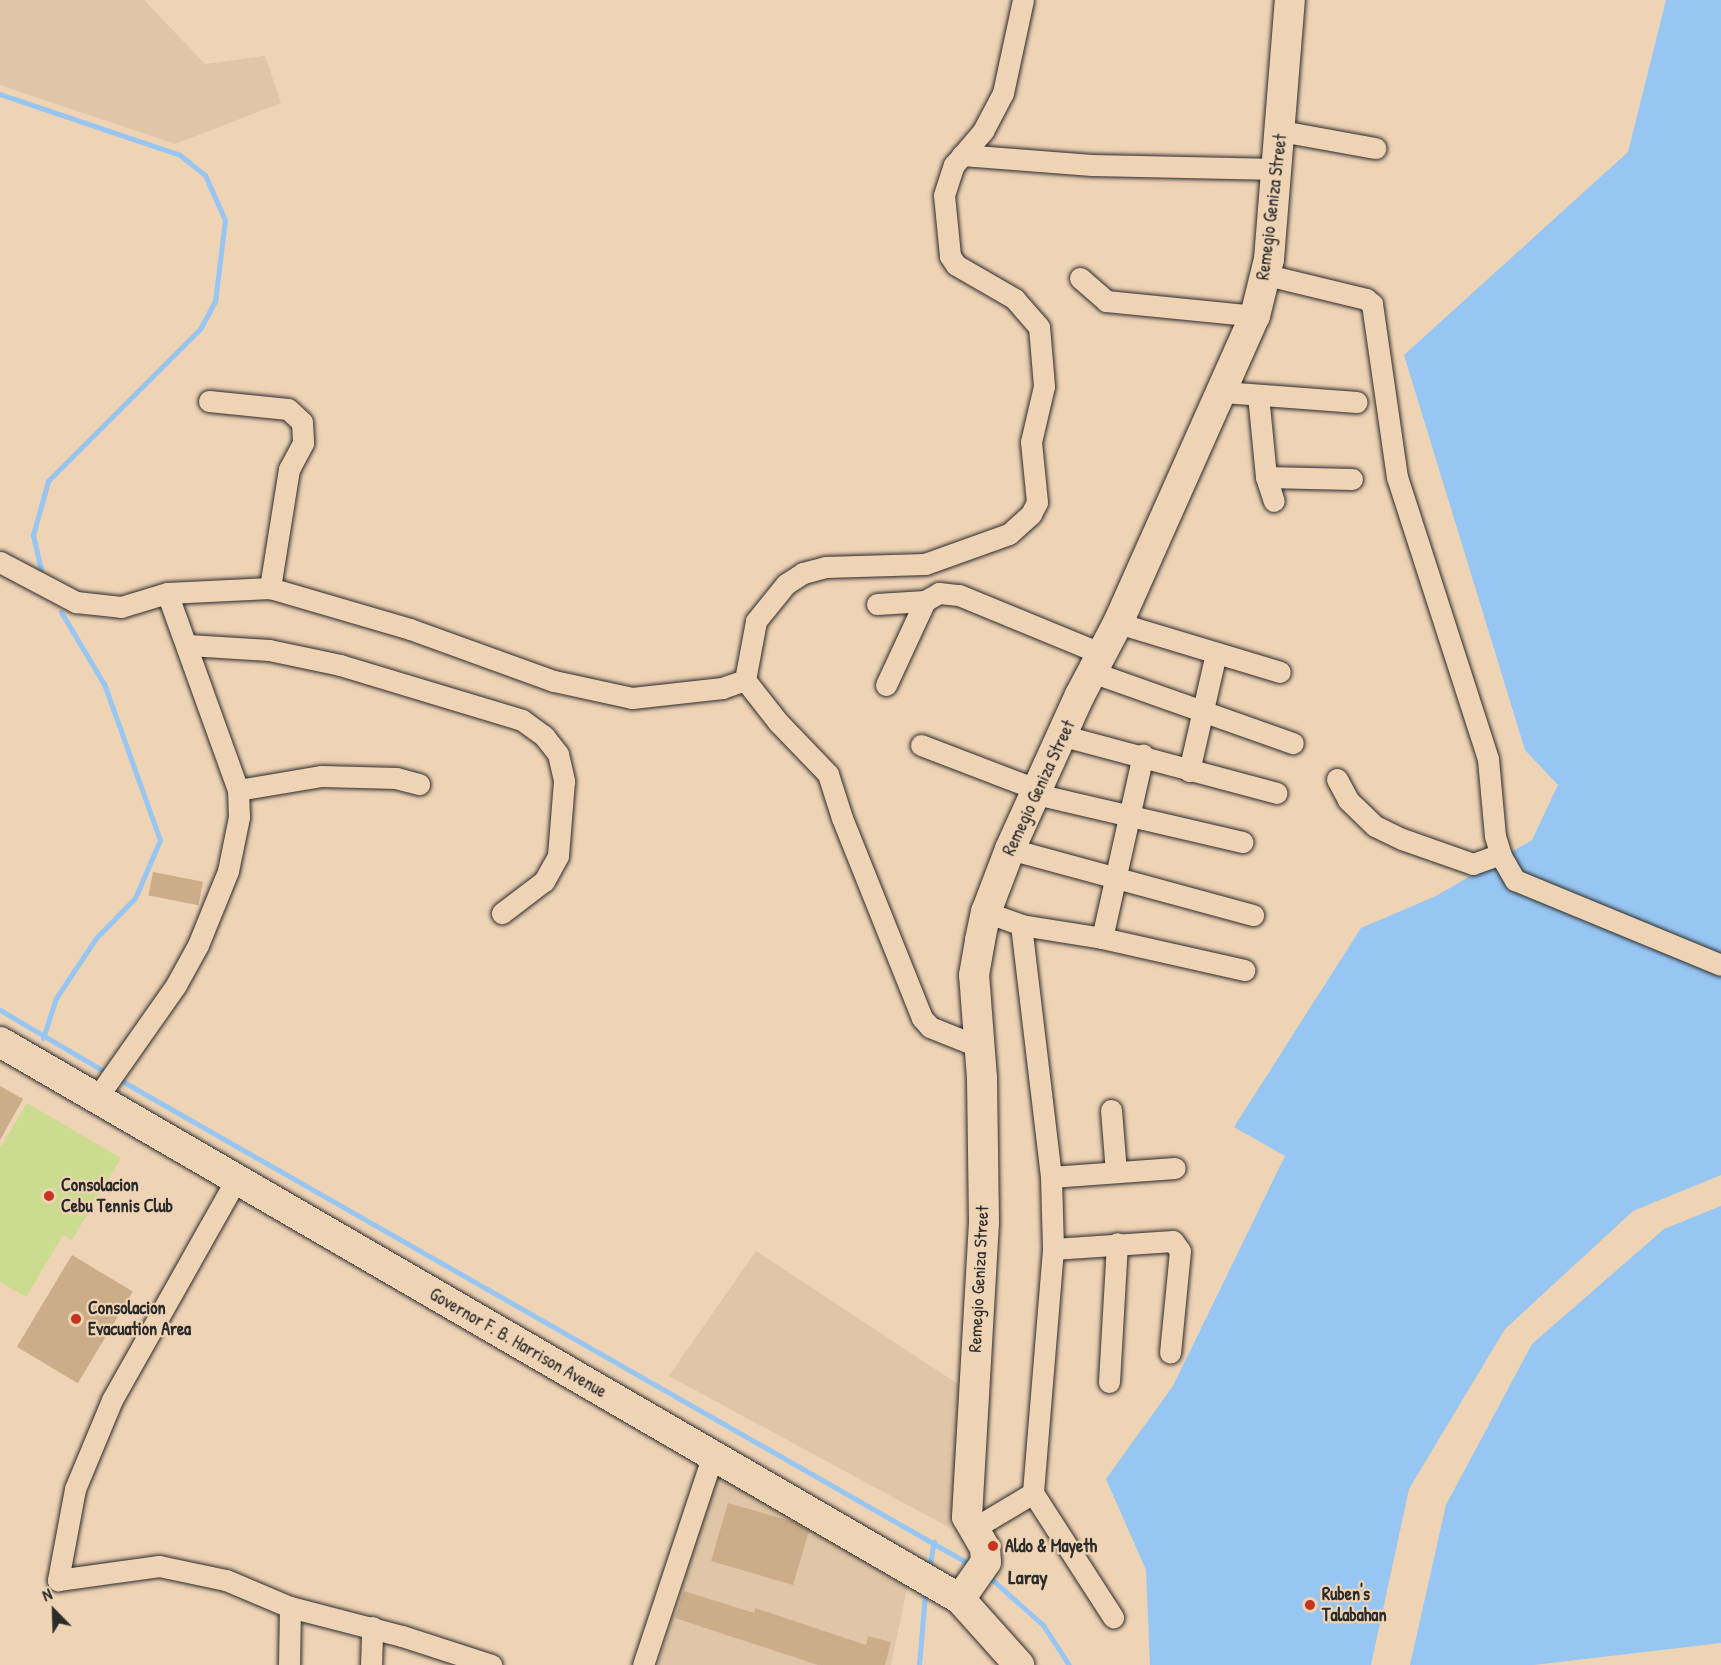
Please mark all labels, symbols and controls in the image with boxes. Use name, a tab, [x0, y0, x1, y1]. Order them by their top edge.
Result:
street label: Remegio Geniza Street	[1252, 133, 1292, 281]
street label: Remegio Geniza Street	[998, 717, 1080, 859]
place label: Consolacion Cebu Tennis Club	[61, 1175, 173, 1218]
marker: Consolacion Cebu Tennis Club	[42, 1189, 56, 1203]
street label: Remegio Geniza Street	[964, 1205, 994, 1353]
street label: Governor F. B. Harrison Avenue	[426, 1283, 610, 1403]
place label: Consolacion Evacuation Area	[88, 1298, 191, 1340]
marker: Consolacion Evacuation Area	[69, 1312, 83, 1326]
place label: Aldo & Mayeth	[1005, 1535, 1097, 1557]
marker: Aldo & Mayeth	[986, 1539, 1000, 1553]
district label: Laray	[1008, 1564, 1048, 1588]
north arrow	[24, 1581, 84, 1641]
text: N	[39, 1583, 55, 1606]
place label: Ruben's Talabahan	[1322, 1584, 1387, 1626]
marker: Ruben's Talabahan	[1303, 1598, 1317, 1612]

